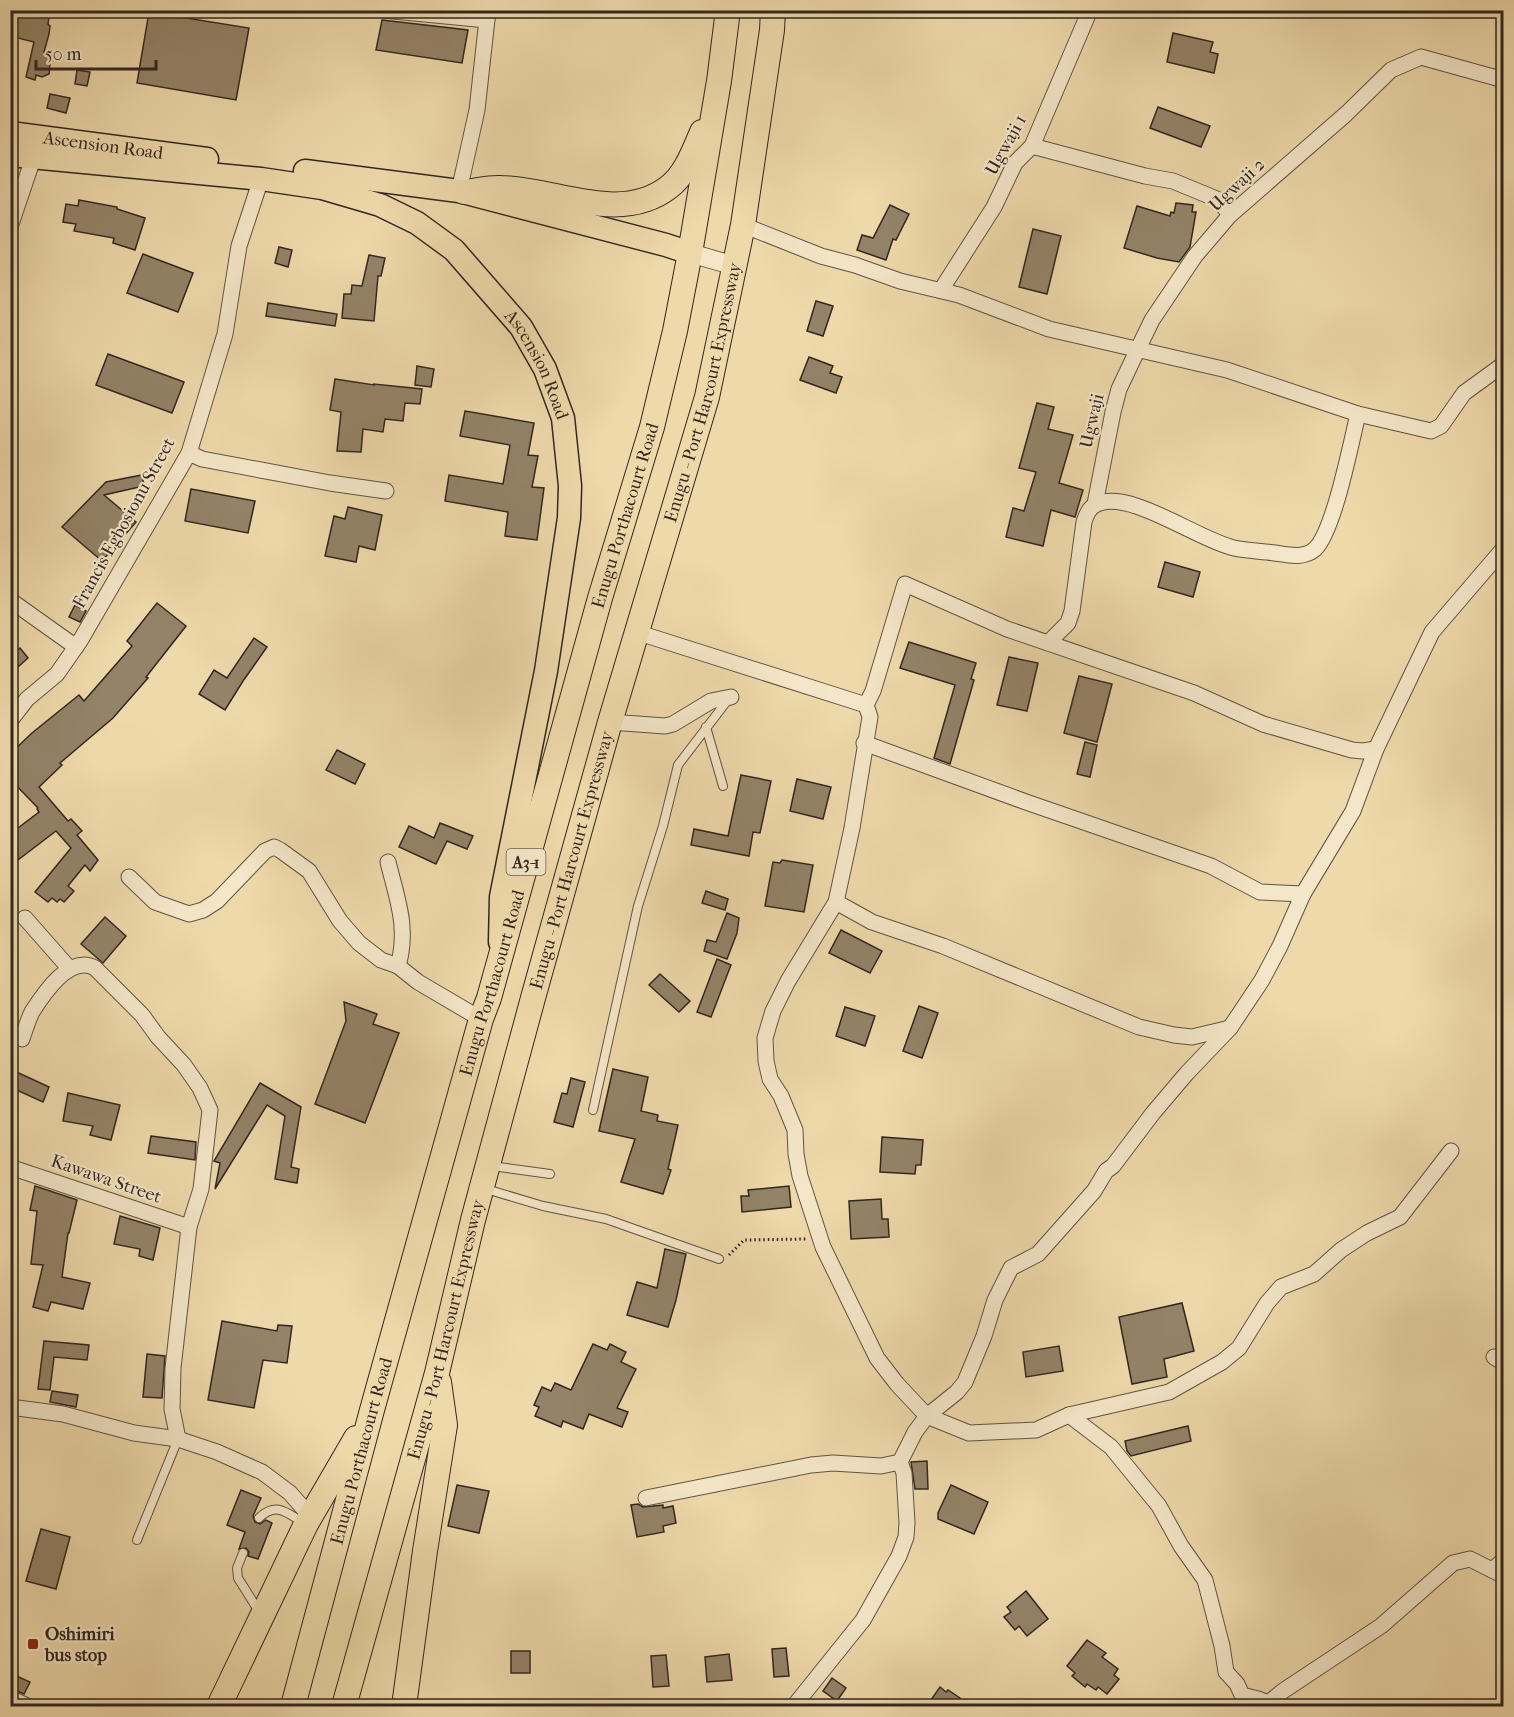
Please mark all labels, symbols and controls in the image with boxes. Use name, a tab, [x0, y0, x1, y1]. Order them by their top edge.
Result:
scale bar	[36, 33, 156, 71]
text: 50 m	[45, 44, 82, 65]
street label: Ugwaji 1	[981, 111, 1031, 179]
street label: Ascension Road	[41, 127, 165, 164]
street label: Ugwaji 2	[1205, 154, 1269, 216]
street label: Enugu - Port Harcourt Expressway	[660, 259, 746, 525]
street label: Ascension Road	[499, 304, 573, 422]
street label: Ugwaji	[1076, 391, 1109, 450]
street label: Enugu Porthacourt Road	[587, 420, 663, 611]
street label: Francis Egbosionu Street	[68, 434, 180, 612]
street label: Enugu - Port Harcourt Expressway	[525, 727, 618, 992]
road number: A3-1	[506, 849, 546, 875]
street label: Enugu Porthacourt Road	[455, 887, 529, 1078]
street label: Kawawa Street	[48, 1150, 164, 1208]
street label: Enugu - Port Harcourt Expressway	[403, 1196, 489, 1462]
street label: Enugu Porthacourt Road	[326, 1355, 397, 1547]
place label: Oshimiri bus stop	[44, 1624, 115, 1666]
marker: Oshimiri bus stop	[26, 1637, 40, 1651]

